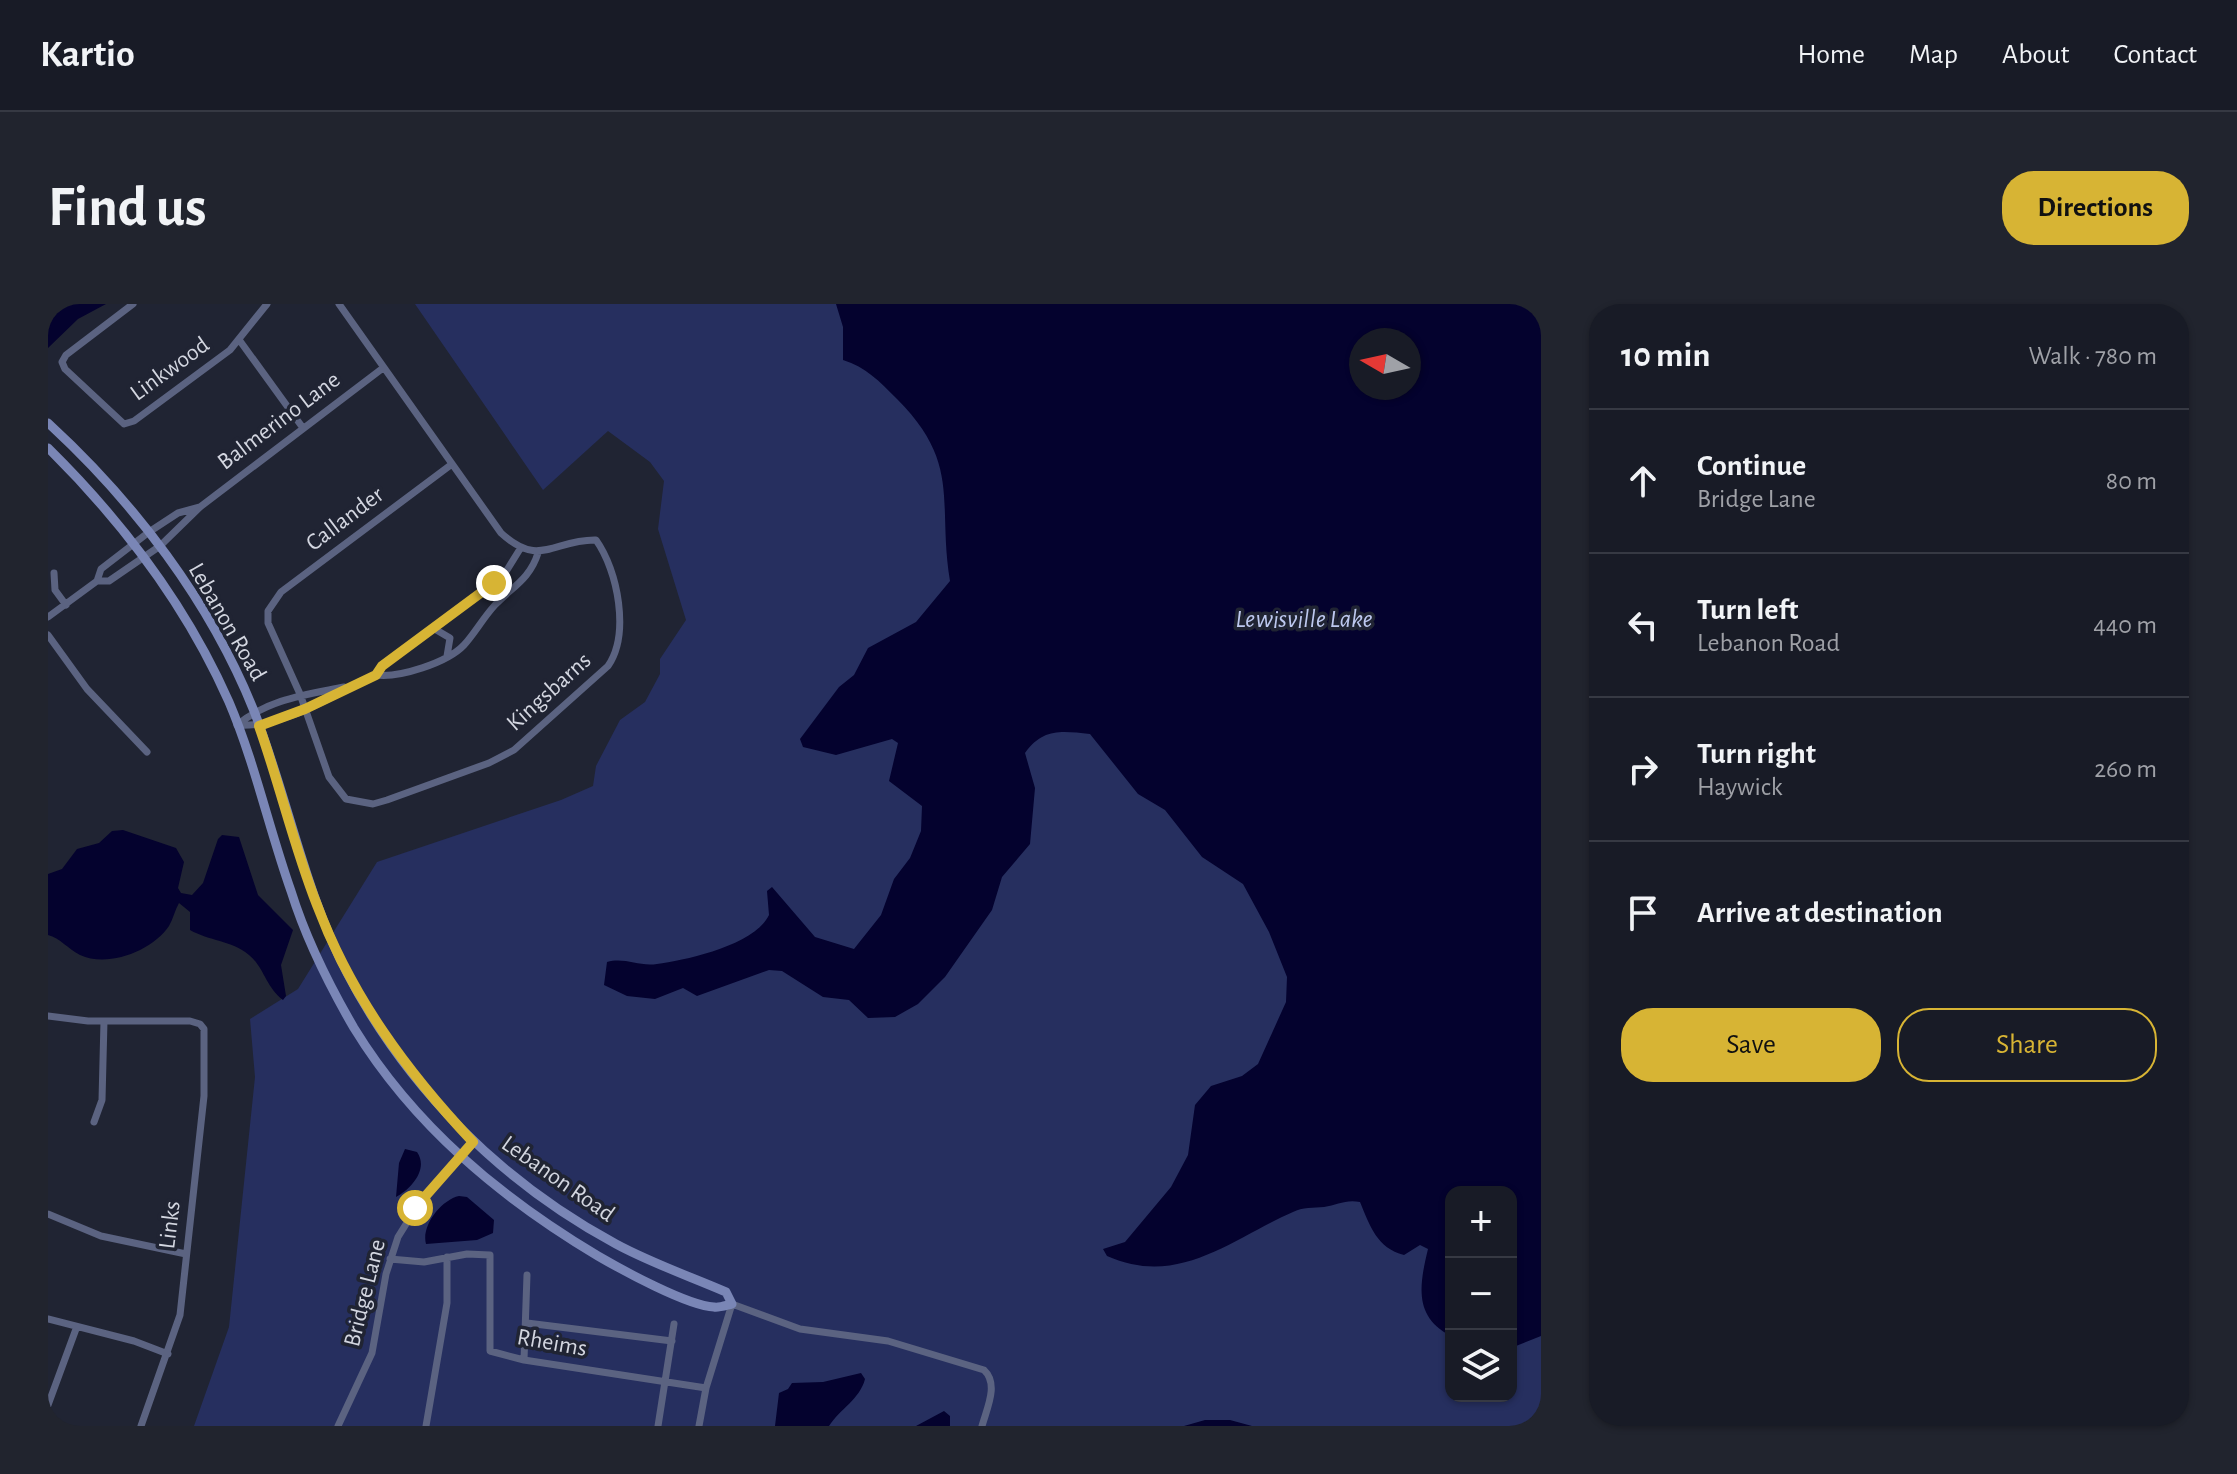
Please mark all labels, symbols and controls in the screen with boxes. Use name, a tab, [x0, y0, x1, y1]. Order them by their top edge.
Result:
text: Kartio	[40, 36, 135, 74]
text: Home	[1798, 41, 1865, 69]
text: Map	[1909, 41, 1958, 69]
text: About	[2002, 41, 2070, 69]
text: Contact	[2114, 41, 2197, 69]
button: Directions	[2002, 171, 2189, 245]
text: Find us	[48, 180, 206, 236]
north arrow	[1349, 328, 1421, 400]
street label: Linkwood	[126, 333, 214, 405]
text: 10 min	[1621, 339, 1710, 373]
text: Walk · 780 m	[2028, 343, 2157, 369]
street label: Balmerino Lane	[213, 367, 345, 475]
text: Continue	[1697, 451, 1806, 481]
icon: ahead	[1621, 459, 1665, 503]
text: 80 m	[2106, 468, 2157, 494]
street label: Callander	[302, 482, 388, 556]
text: Bridge Lane	[1697, 486, 1816, 512]
street label: Lebanon Road	[184, 559, 270, 685]
route end	[476, 565, 512, 601]
text: Turn left	[1697, 595, 1798, 625]
icon: left	[1621, 603, 1665, 647]
water label: Lewisville Lake	[1235, 606, 1373, 632]
text: 440 m	[2093, 612, 2157, 638]
text: Lebanon Road	[1697, 630, 1840, 656]
street label: Kingsbarns	[502, 648, 596, 736]
text: Turn right	[1697, 739, 1816, 769]
icon: right	[1621, 747, 1665, 791]
text: 260 m	[2094, 756, 2157, 782]
text: Haywick	[1697, 774, 1783, 800]
icon: arrive	[1621, 891, 1665, 935]
text: Arrive at destination	[1697, 898, 1943, 928]
button: Save	[1621, 1008, 1881, 1082]
button: Share	[1897, 1008, 2157, 1082]
street label: Lebanon Road	[497, 1131, 619, 1227]
map controls	[1445, 1186, 1517, 1402]
button: +	[1445, 1186, 1517, 1258]
route start	[397, 1190, 433, 1226]
street label: Links	[155, 1200, 185, 1250]
street label: Bridge Lane	[340, 1237, 390, 1349]
button: −	[1445, 1258, 1517, 1330]
street label: Rheims	[515, 1325, 589, 1361]
button: layers	[1445, 1330, 1517, 1402]

